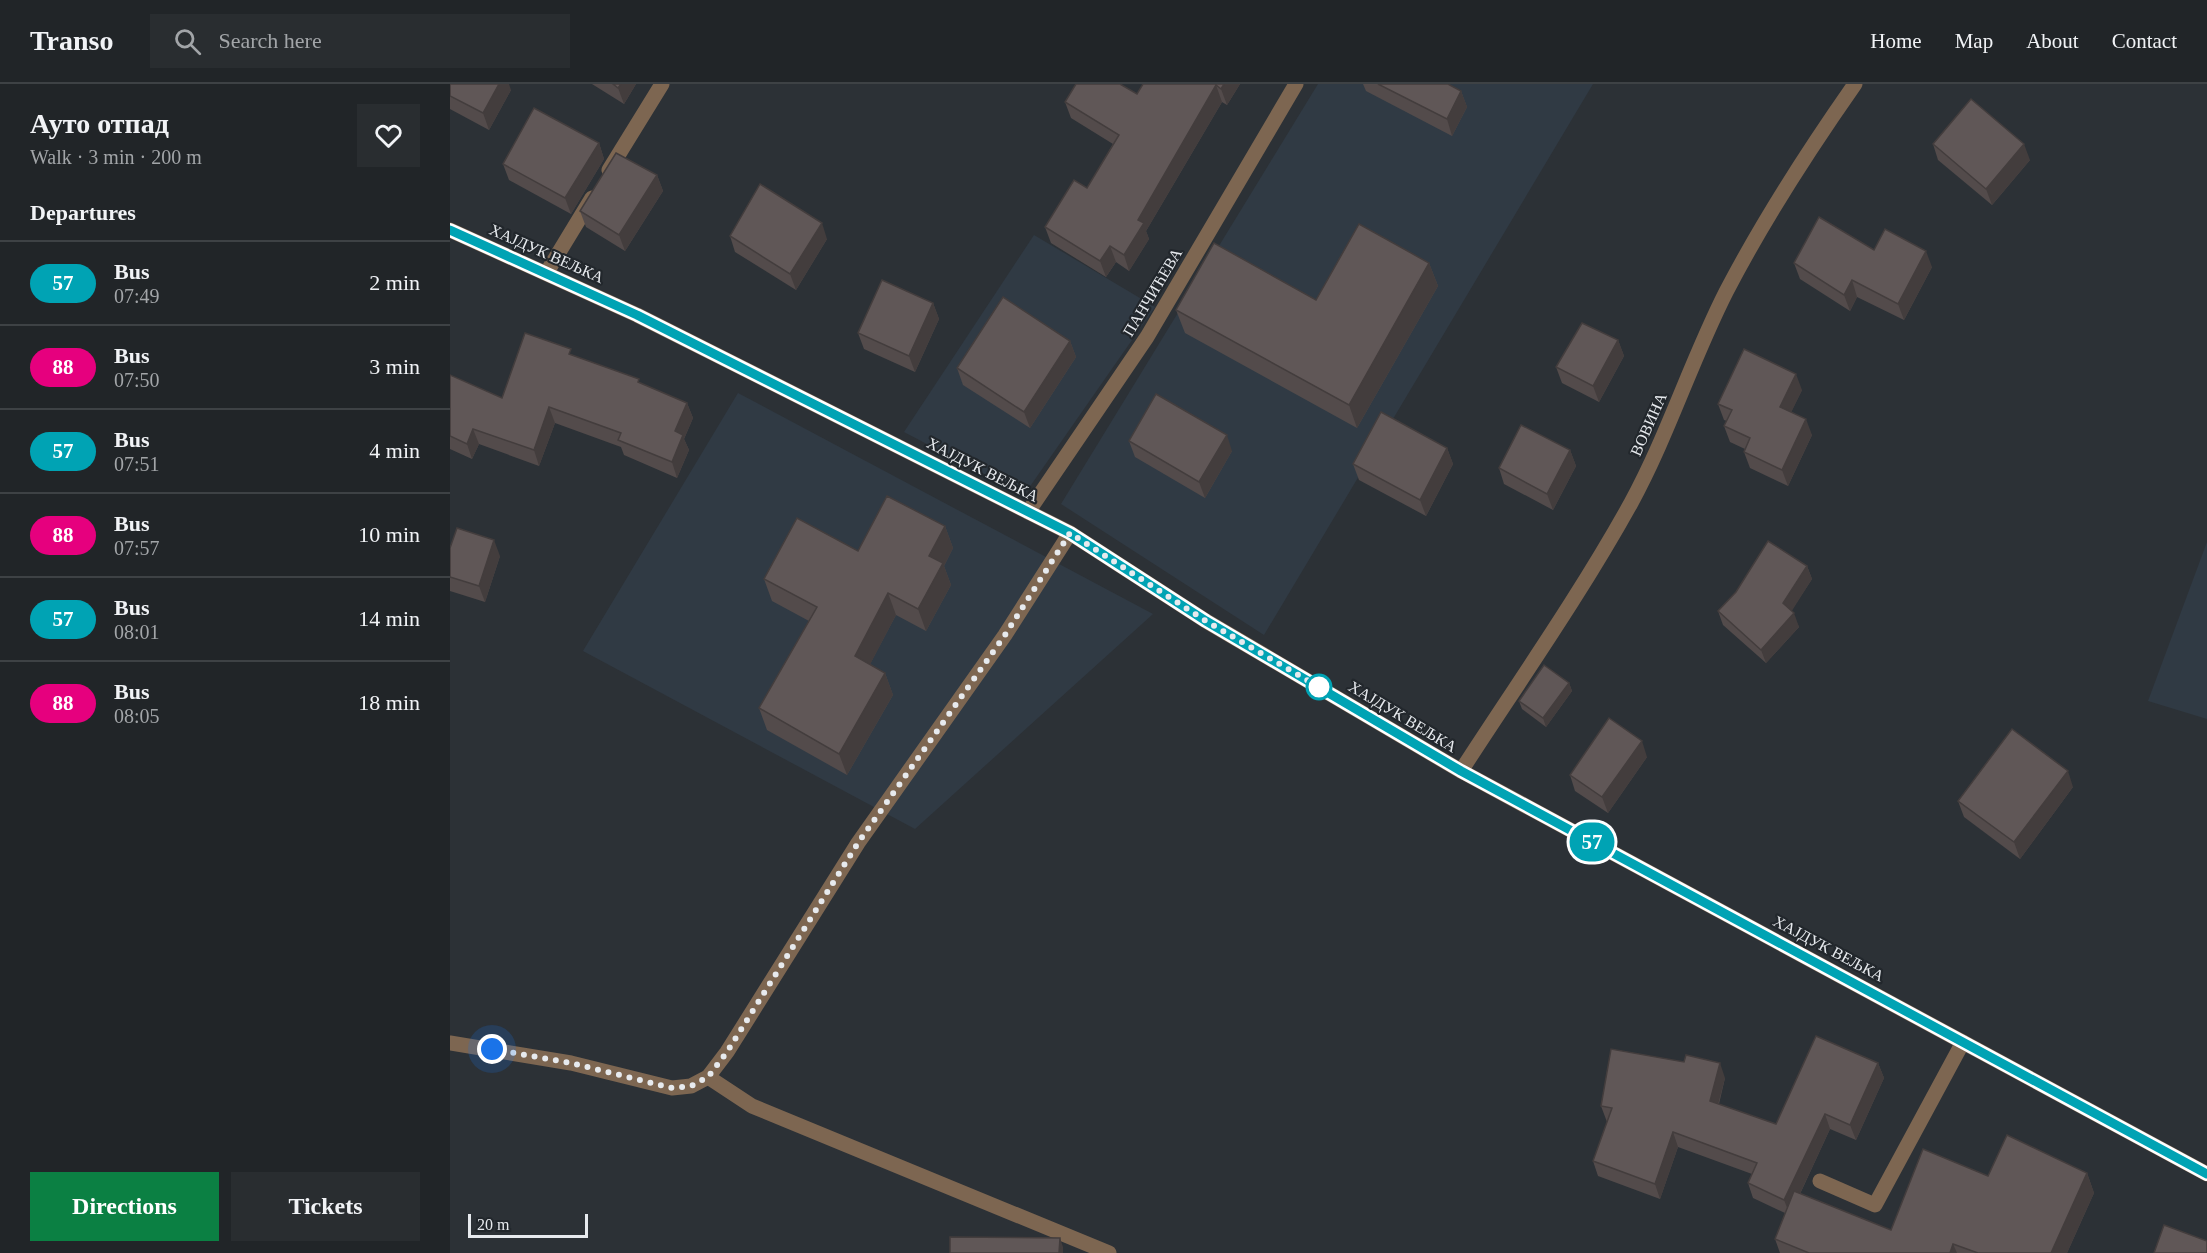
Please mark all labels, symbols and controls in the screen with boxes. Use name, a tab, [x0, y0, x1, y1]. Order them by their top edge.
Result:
search box	[150, 14, 570, 68]
text: Transo	[30, 25, 114, 56]
icon: search	[171, 25, 204, 58]
text: Search here	[219, 28, 322, 53]
text: Home	[1870, 29, 1922, 53]
text: Map	[1955, 29, 1993, 53]
text: About	[2026, 29, 2079, 53]
text: Contact	[2112, 29, 2177, 53]
button: heart	[357, 104, 420, 167]
text: Ауто отпад	[30, 108, 169, 139]
text: Walk · 3 min · 200 m	[30, 146, 202, 168]
text: Departures	[30, 200, 136, 225]
street label: ХАЈДУК ВЕЉКА	[487, 221, 607, 287]
street label: ПАНЧИЋЕВА	[1120, 245, 1186, 339]
text: Bus	[114, 259, 149, 284]
text: 2 min	[369, 270, 420, 295]
text: 57	[53, 271, 74, 295]
text: 07:49	[114, 285, 160, 307]
text: Bus	[114, 343, 149, 368]
text: 3 min	[369, 354, 420, 379]
text: 88	[53, 355, 74, 379]
text: 07:50	[114, 369, 160, 391]
street label: ВОВИНА	[1627, 389, 1670, 459]
text: Bus	[114, 427, 149, 452]
street label: ХАЈДУК ВЕЉКА	[924, 434, 1042, 506]
text: 4 min	[369, 438, 420, 463]
text: 57	[53, 439, 74, 463]
text: 07:51	[114, 453, 160, 475]
text: Bus	[114, 511, 149, 536]
text: 10 min	[358, 522, 420, 547]
text: 88	[53, 523, 74, 547]
text: 07:57	[114, 537, 160, 559]
text: Bus	[114, 595, 149, 620]
text: 14 min	[358, 606, 420, 631]
text: 57	[53, 607, 74, 631]
text: 08:01	[114, 621, 160, 643]
unlabelled marker	[1306, 674, 1332, 700]
street label: ХАЈДУК ВЕЉКА	[1345, 677, 1460, 756]
text: Bus	[114, 679, 149, 704]
text: 18 min	[358, 690, 420, 715]
text: 88	[53, 691, 74, 715]
text: 08:05	[114, 705, 160, 727]
line badge: 57	[1565, 822, 1619, 861]
text: 57	[1582, 830, 1603, 854]
street label: ХАЈДУК ВЕЉКА	[1770, 912, 1887, 986]
your location	[477, 1034, 507, 1064]
button: Directions	[30, 1172, 219, 1241]
button: Tickets	[231, 1172, 420, 1241]
scale bar	[468, 1211, 588, 1238]
text: 20 m	[477, 1216, 509, 1233]

